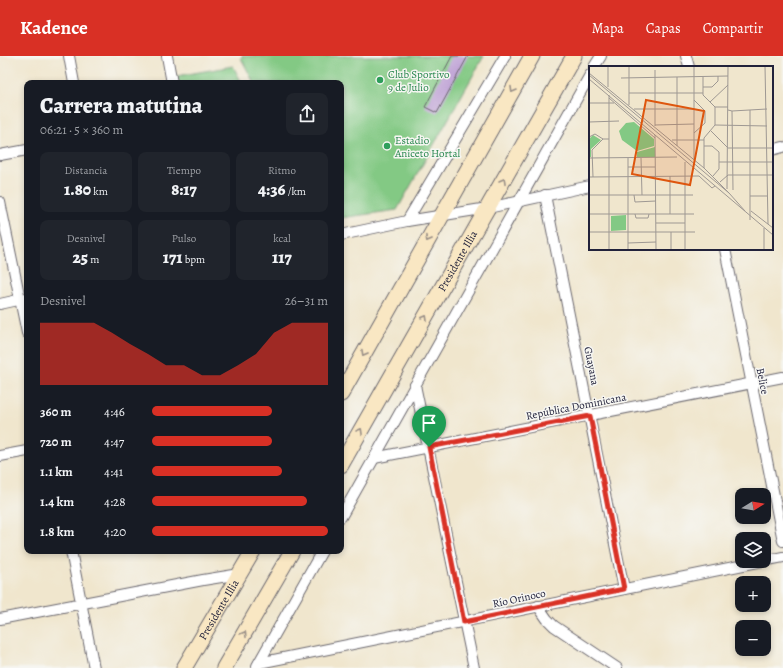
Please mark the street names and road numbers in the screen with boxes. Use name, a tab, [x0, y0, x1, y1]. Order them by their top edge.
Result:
street label: Presidente Illia	[434, 227, 481, 294]
street label: Guayana	[580, 346, 603, 388]
street label: Belice	[753, 367, 772, 396]
street label: República Dominicana	[525, 389, 628, 424]
street label: Presidente Illia	[195, 576, 243, 643]
street label: Río Orinoco	[491, 585, 547, 611]

